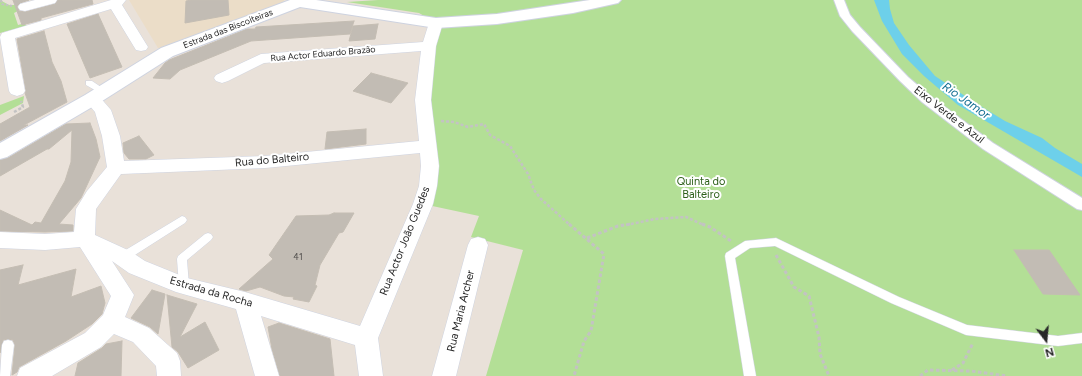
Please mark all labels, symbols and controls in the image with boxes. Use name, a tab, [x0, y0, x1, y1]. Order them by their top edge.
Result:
street label: Estrada das Biscoiteiras	[182, 7, 274, 51]
street label: Rua Actor Eduardo Brazão	[270, 44, 376, 64]
water label: Rio Jamor	[939, 79, 993, 123]
street label: Eixo Verde e Azul	[911, 83, 987, 147]
street label: Rua do Balteiro	[234, 150, 310, 170]
park label: Quinta do Balteiro	[677, 175, 725, 201]
street label: Rua Actor João Guedes	[377, 185, 433, 297]
house number: 41	[293, 252, 303, 262]
street label: Rua Maria Archer	[444, 269, 478, 353]
street label: Estrada da Rocha	[168, 274, 254, 310]
north arrow	[1026, 320, 1066, 360]
text: N	[1044, 345, 1055, 359]

